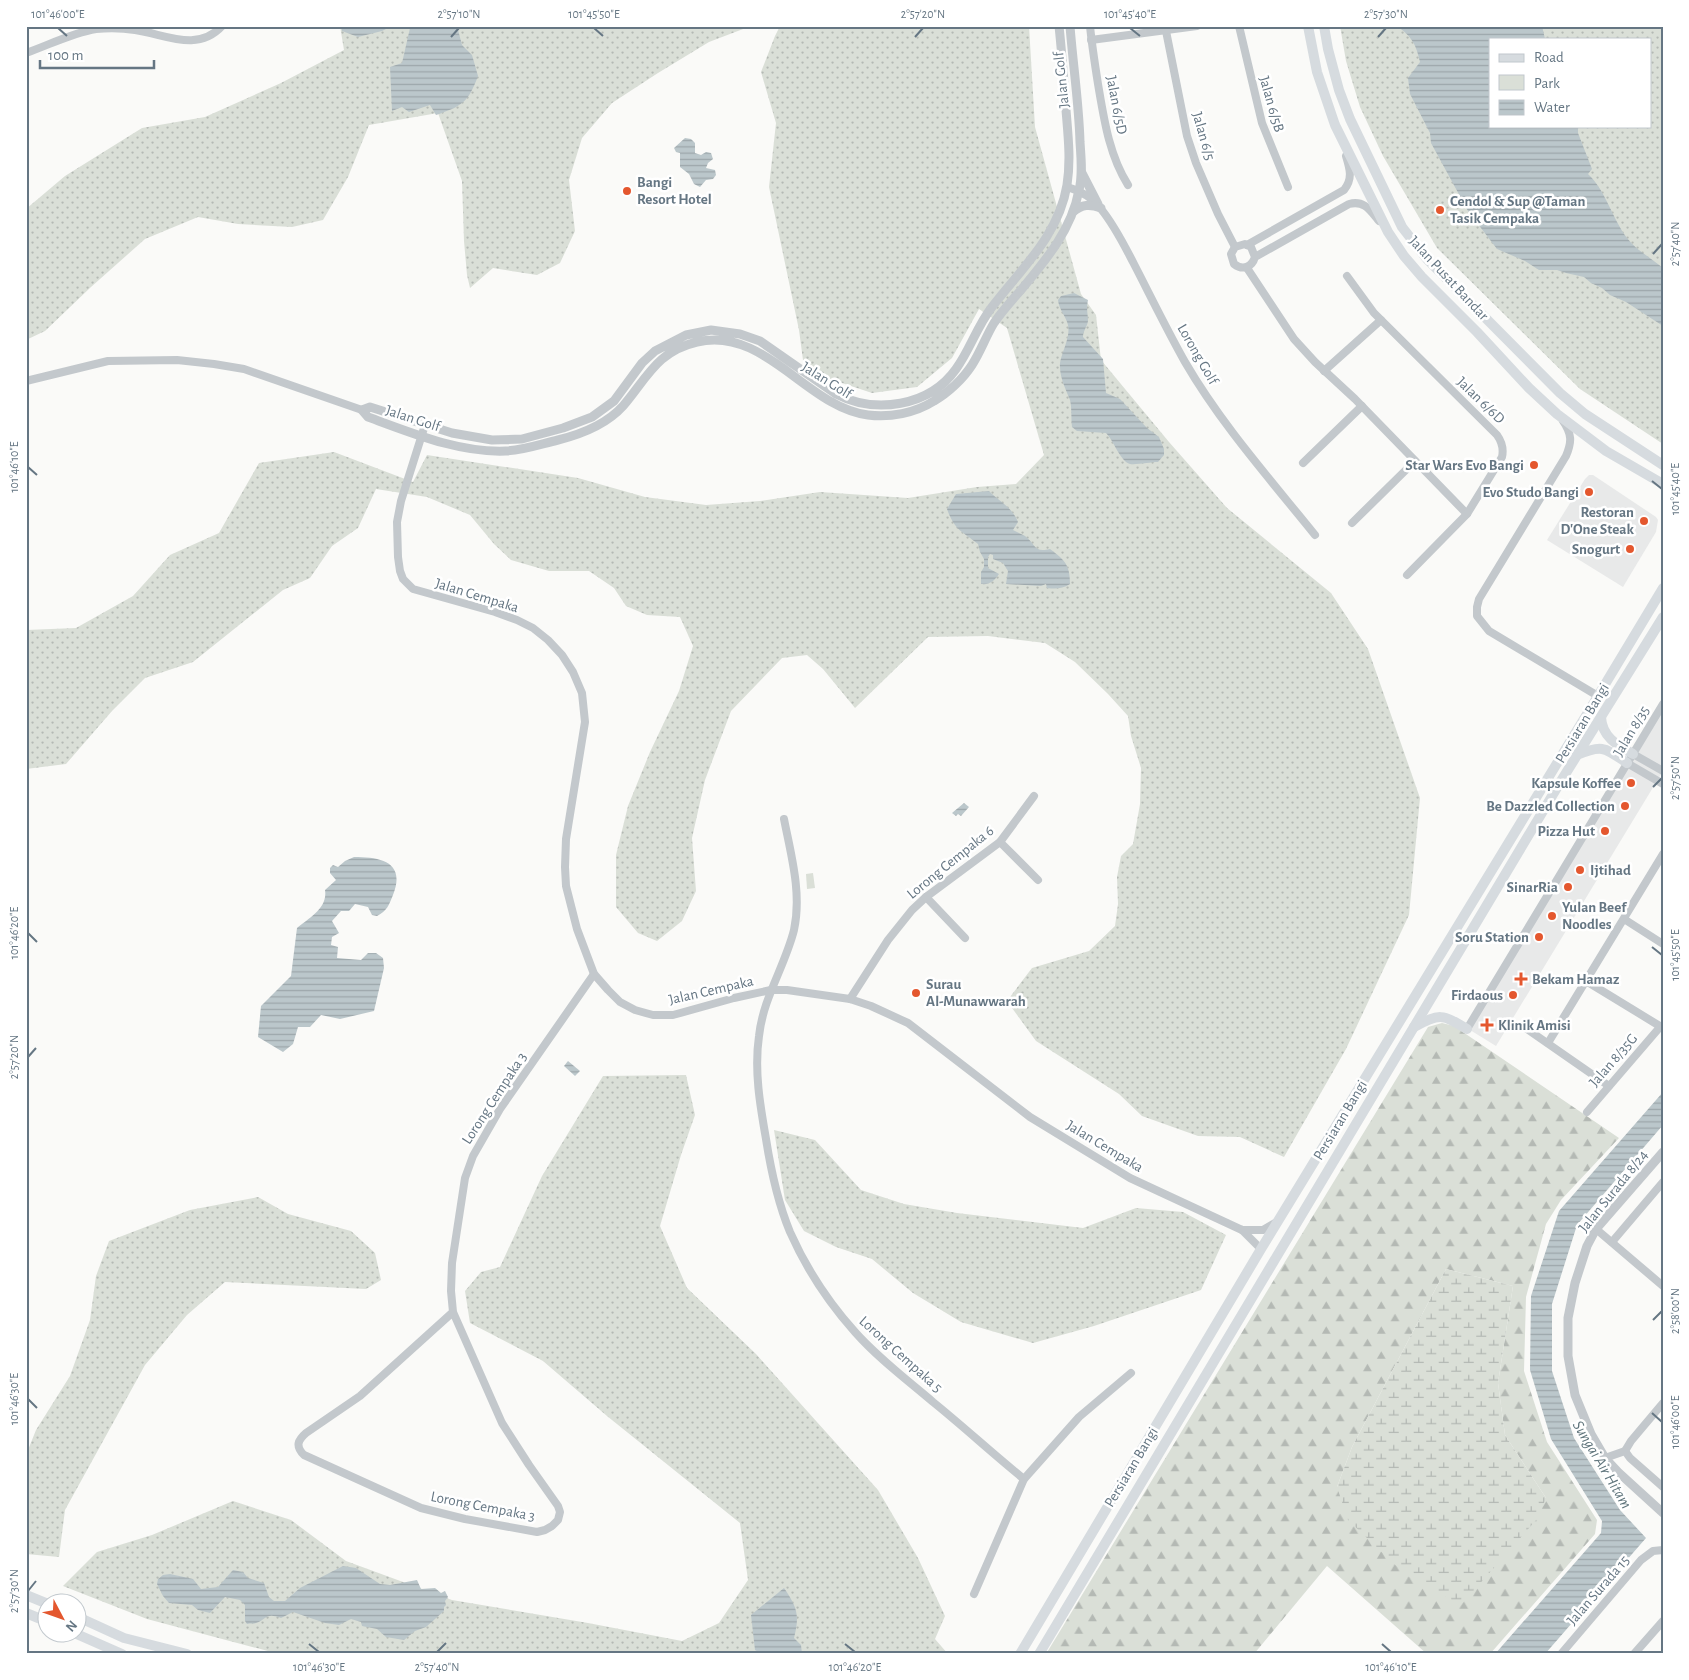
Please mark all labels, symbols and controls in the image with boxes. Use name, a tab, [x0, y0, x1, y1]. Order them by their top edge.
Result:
text: 101°46'00"E	[31, 8, 85, 20]
text: 2°57'10"N	[437, 8, 481, 20]
text: 101°45'50"E	[568, 8, 620, 20]
text: 2°57'20"N	[901, 8, 945, 20]
text: 101°45'40"E	[1104, 8, 1156, 20]
text: 2°57'30"N	[1364, 8, 1408, 20]
scale bar	[40, 38, 154, 70]
legend	[1489, 38, 1652, 128]
text: 100 m	[48, 48, 83, 63]
street label: Jalan Golf	[1051, 50, 1072, 109]
text: Road	[1534, 50, 1564, 65]
street label: Jalan 6/5B	[1256, 74, 1287, 134]
street label: Jalan 6/5D	[1103, 75, 1130, 136]
text: Park	[1534, 76, 1560, 91]
text: Water	[1534, 100, 1570, 115]
street label: Jalan 6/5	[1189, 110, 1218, 162]
place label: Bangi Resort Hotel	[637, 175, 712, 207]
marker: Bangi Resort Hotel	[621, 185, 633, 197]
place label: Cendol & Sup @Taman Tasik Cempaka	[1450, 194, 1585, 226]
marker: Cendol & Sup @Taman Tasik Cempaka	[1434, 204, 1446, 216]
text: 2°57'40"N	[1669, 222, 1681, 266]
street label: Jalan Pusat Bandar	[1406, 233, 1491, 323]
street label: Lorong Golf	[1174, 321, 1222, 388]
street label: Jalan Golf	[799, 359, 856, 402]
street label: Jalan 6/6D	[1454, 374, 1508, 427]
street label: Jalan Golf	[384, 403, 443, 435]
text: 101°46'10"E	[8, 441, 20, 493]
place label: Star Wars Evo Bangi	[1405, 458, 1524, 473]
marker: Star Wars Evo Bangi	[1528, 459, 1540, 471]
text: 101°45'40"E	[1669, 463, 1681, 515]
place label: Evo Studo Bangi	[1482, 485, 1579, 500]
marker: Evo Studo Bangi	[1583, 486, 1595, 498]
place label: Restoran D'One Steak	[1560, 505, 1635, 537]
marker: Restoran D'One Steak	[1638, 515, 1650, 527]
place label: Snogurt	[1572, 542, 1620, 557]
marker: Snogurt	[1624, 543, 1636, 555]
street label: Jalan Cempaka	[433, 576, 520, 615]
street label: Persiaran Bangi	[1553, 681, 1612, 766]
street label: Jalan 8/35	[1611, 703, 1652, 759]
text: 2°57'50"N	[1669, 756, 1681, 800]
place label: Kapsule Koffee	[1531, 776, 1621, 791]
marker: Kapsule Koffee	[1625, 777, 1637, 789]
place label: Be Dazzled Collection	[1486, 799, 1615, 814]
marker: Be Dazzled Collection	[1619, 800, 1631, 812]
street label: Lorong Cempaka 6	[904, 823, 997, 902]
place label: Pizza Hut	[1537, 824, 1595, 839]
marker: Pizza Hut	[1599, 825, 1611, 837]
place label: Ijtihad	[1590, 863, 1631, 878]
marker: Ijtihad	[1574, 864, 1586, 876]
place label: SinarRia	[1507, 880, 1558, 895]
marker: SinarRia	[1562, 881, 1574, 893]
place label: Yulan Beef Noodles	[1562, 900, 1627, 932]
text: 101°46'20"E	[8, 907, 20, 959]
marker: Yulan Beef Noodles	[1546, 910, 1558, 922]
text: 101°45'50"E	[1669, 929, 1681, 981]
place label: Soru Station	[1455, 930, 1529, 945]
marker: Soru Station	[1533, 931, 1545, 943]
marker: Bekam Hamaz	[1514, 972, 1528, 986]
place label: Bekam Hamaz	[1532, 972, 1619, 987]
street label: Jalan Cempaka	[667, 973, 755, 1008]
place label: Surau Al-Munawwarah	[926, 977, 1026, 1009]
marker: Surau Al-Munawwarah	[910, 987, 922, 999]
place label: Firdaous	[1451, 988, 1503, 1003]
marker: Firdaous	[1507, 989, 1519, 1001]
marker: Klinik Amisi	[1480, 1018, 1494, 1032]
place label: Klinik Amisi	[1498, 1018, 1571, 1033]
street label: Jalan 8/35G	[1586, 1031, 1640, 1090]
text: 2°57'20"N	[8, 1035, 20, 1079]
street label: Lorong Cempaka 3	[459, 1050, 530, 1147]
street label: Persiaran Bangi	[1311, 1078, 1370, 1163]
street label: Jalan Cempaka	[1064, 1118, 1146, 1175]
street label: Jalan Surada 8/24	[1576, 1147, 1651, 1235]
text: 2°58'00"N	[1669, 1288, 1681, 1334]
street label: Lorong Cempaka 5	[856, 1313, 945, 1395]
text: 101°46'30"E	[8, 1373, 20, 1425]
text: 101°46'00"E	[1669, 1395, 1681, 1449]
water label: Sungai Air Hitam	[1570, 1418, 1635, 1511]
street label: Persiaran Bangi	[1102, 1425, 1161, 1510]
street label: Lorong Cempaka 3	[429, 1489, 536, 1524]
street label: Jalan Surada 15	[1564, 1553, 1633, 1628]
text: 2°57'30"N	[8, 1569, 20, 1613]
north arrow	[38, 1592, 88, 1642]
text: N	[63, 1618, 80, 1634]
text: 101°46'30"E	[293, 1661, 345, 1673]
text: 2°57'40"N	[415, 1661, 459, 1673]
text: 101°46'20"E	[829, 1661, 881, 1673]
text: 101°46'10"E	[1365, 1661, 1417, 1673]

